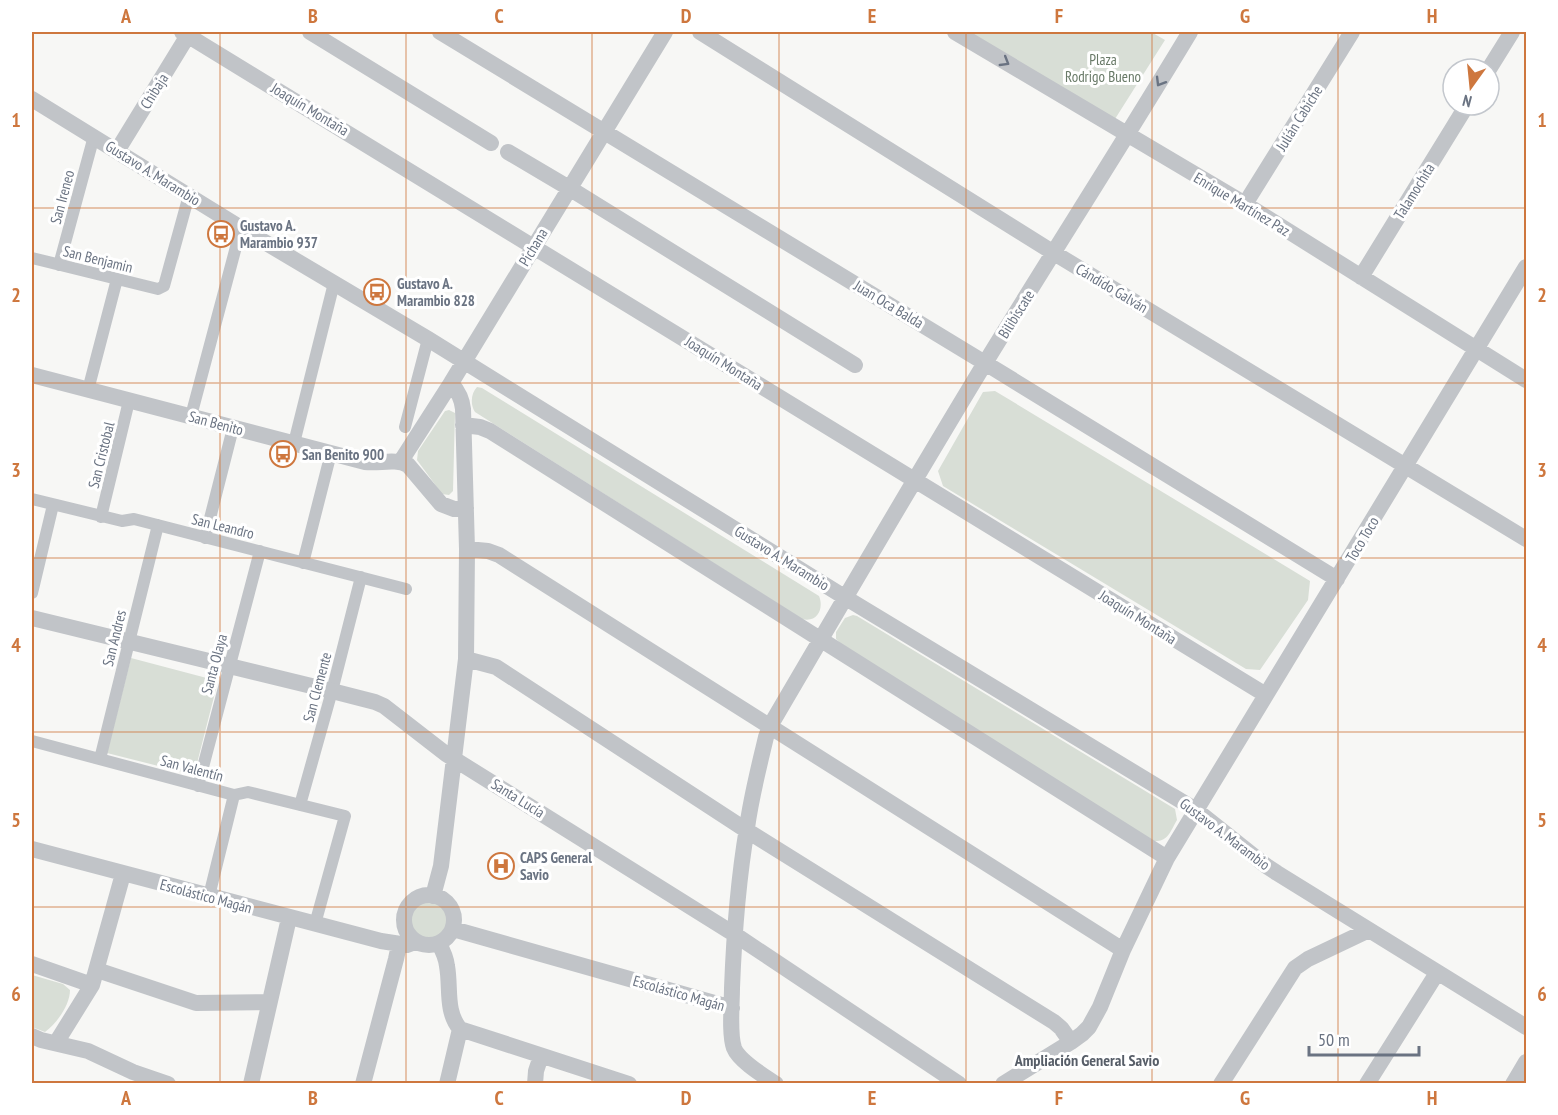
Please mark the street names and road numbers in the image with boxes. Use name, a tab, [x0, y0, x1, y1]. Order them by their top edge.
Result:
street label: Chibaja	[136, 70, 172, 112]
street label: Joaquín Montaña	[267, 78, 352, 140]
street label: Julián Cabiche	[1271, 82, 1326, 155]
street label: Gustavo A. Marambio	[102, 136, 204, 210]
street label: Talamochita	[1389, 159, 1439, 223]
street label: San Ireneo	[46, 168, 78, 226]
street label: Enrique Martínez Paz	[1190, 168, 1294, 240]
street label: Pichana	[514, 225, 552, 269]
street label: San Benjamin	[61, 241, 135, 277]
street label: Cándido Galván	[1073, 259, 1151, 317]
street label: Juan Oca Balda	[850, 275, 927, 332]
street label: Bilibiscate	[994, 286, 1038, 342]
street label: Joaquín Montaña	[681, 331, 766, 394]
street label: San Benito	[187, 407, 245, 439]
street label: San Cristobal	[84, 419, 119, 490]
street label: San Leandro	[190, 509, 256, 543]
street label: Toco Toco	[1341, 513, 1383, 565]
street label: Gustavo A. Marambio	[731, 521, 833, 595]
street label: Joaquín Montaña	[1095, 585, 1180, 648]
street label: San Andres	[98, 608, 130, 668]
street label: Santa Olaya	[197, 632, 231, 696]
street label: San Clemente	[299, 650, 335, 724]
street label: San Valentín	[158, 750, 226, 786]
street label: Santa Lucía	[488, 774, 548, 822]
street label: Gustavo A. Marambio	[1176, 794, 1274, 874]
street label: Escolástico Magán	[158, 875, 254, 917]
street label: Escolástico Magán	[631, 971, 727, 1015]

